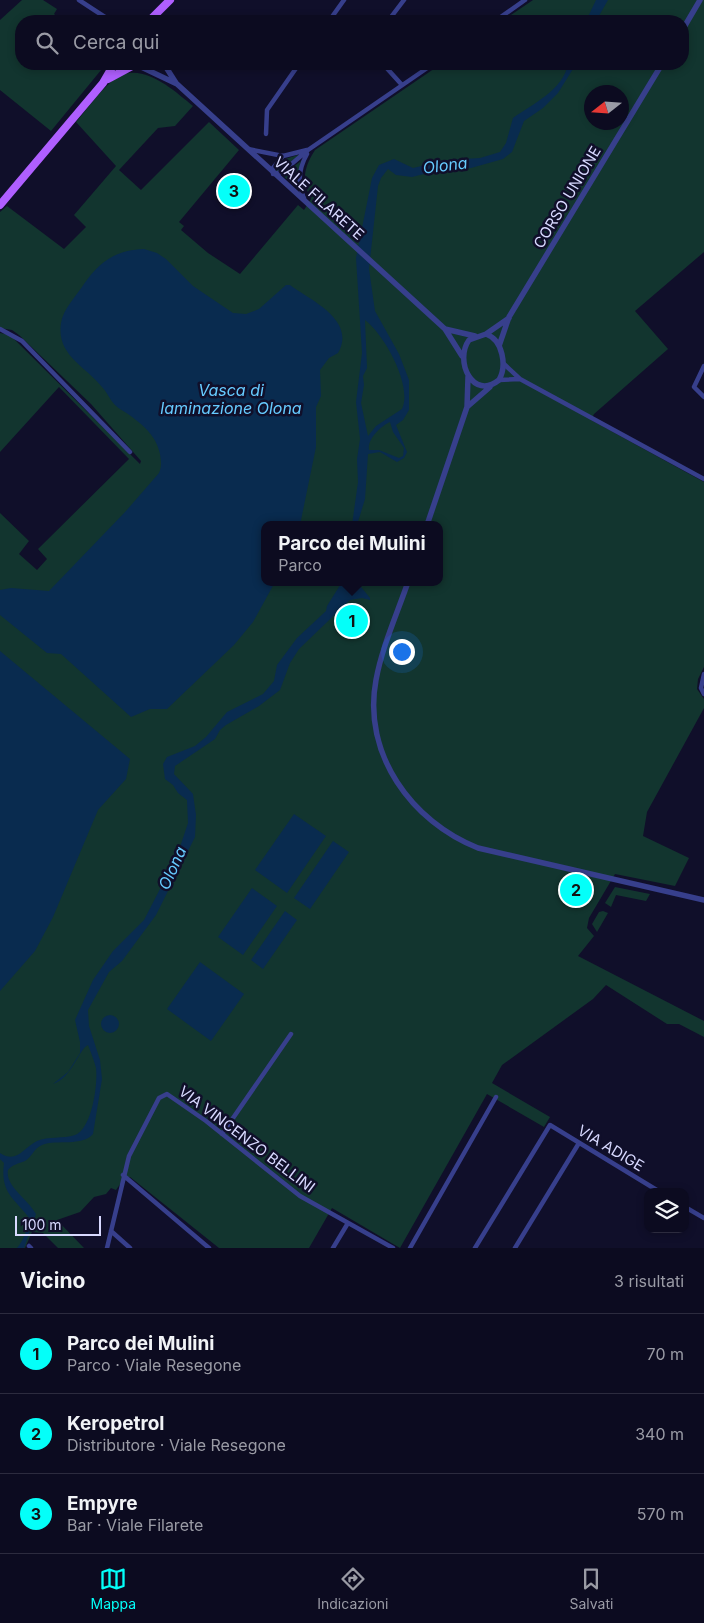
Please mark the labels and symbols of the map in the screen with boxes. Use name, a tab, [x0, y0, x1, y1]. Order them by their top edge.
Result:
north arrow	[584, 85, 629, 130]
street label: CORSO UNIONE	[529, 143, 605, 251]
street label: VIALE FILARETE	[270, 152, 368, 244]
water label: Olona	[421, 152, 469, 178]
pin: 3	[218, 172, 250, 210]
water label: Vasca di laminazione Olona	[160, 380, 302, 418]
pin: 1	[336, 602, 368, 640]
your location	[389, 639, 415, 665]
water label: Olona	[154, 843, 190, 893]
pin: 2	[560, 871, 592, 909]
street label: VIA VINCENZO BELLINI	[175, 1082, 319, 1196]
street label: VIA ADIGE	[574, 1121, 648, 1175]
scale bar	[15, 1213, 101, 1236]

